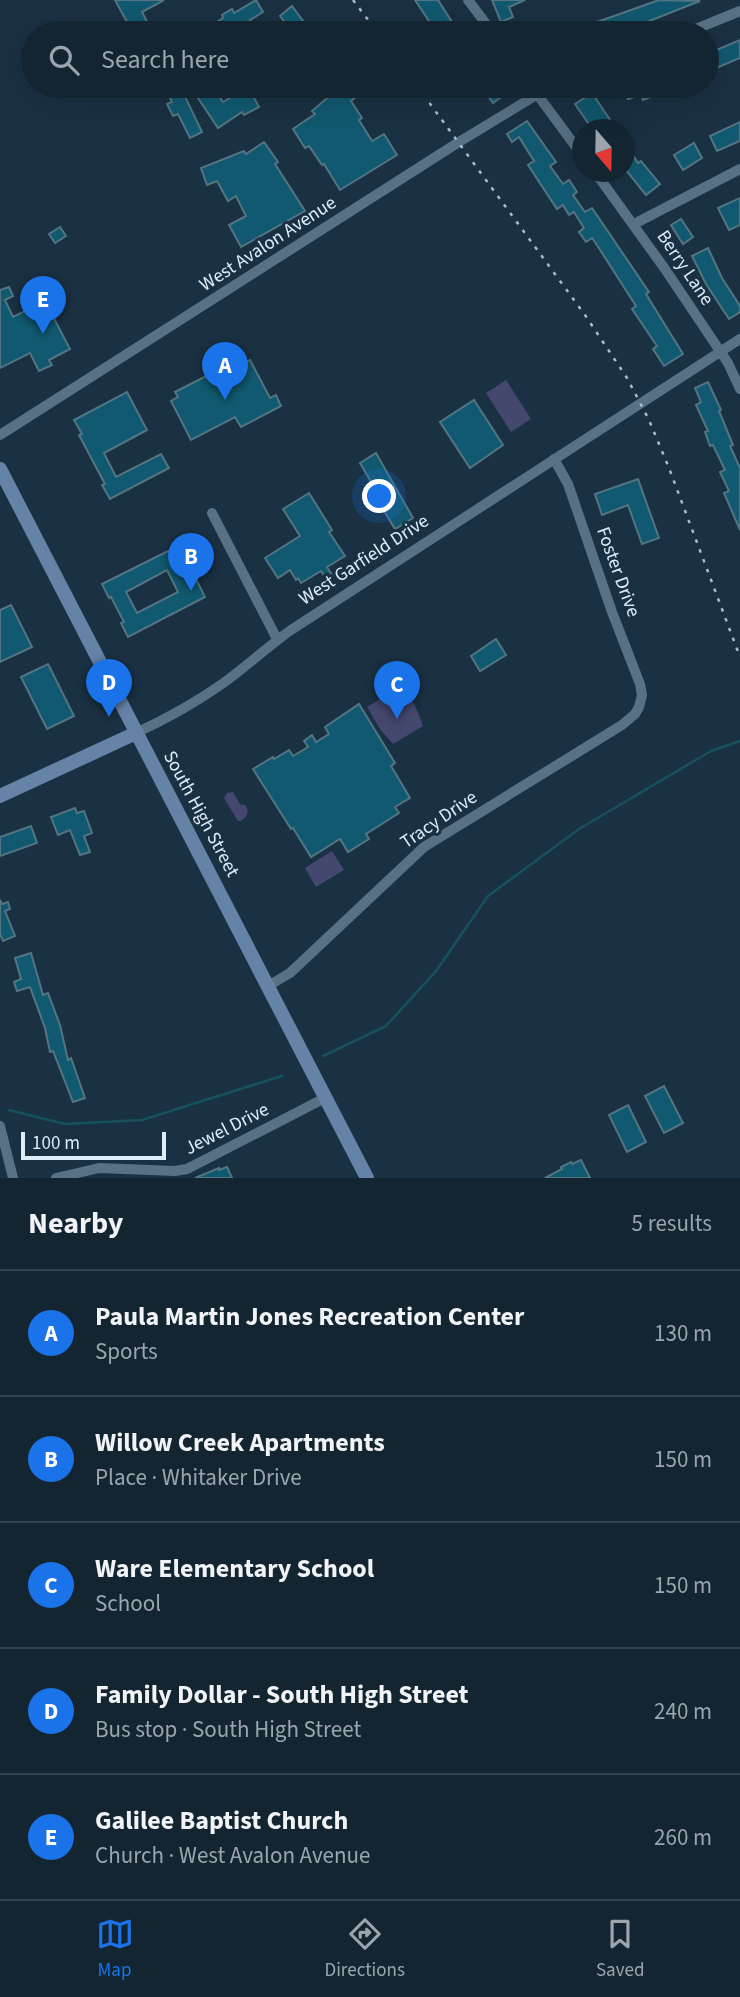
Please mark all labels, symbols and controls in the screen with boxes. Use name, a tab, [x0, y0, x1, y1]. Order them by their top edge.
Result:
search box	[21, 21, 719, 98]
icon: search	[45, 41, 83, 79]
text: Search here	[101, 41, 229, 78]
north arrow	[572, 119, 635, 182]
street label: West Avalon Avenue	[194, 190, 342, 298]
street label: Berry Lane	[650, 225, 720, 311]
pin: E	[20, 276, 66, 334]
pin: A	[202, 342, 248, 400]
your location	[362, 479, 396, 513]
street label: West Garfield Drive	[294, 508, 434, 612]
street label: Foster Drive	[589, 523, 647, 621]
pin: B	[168, 533, 214, 591]
pin: D	[86, 659, 132, 717]
pin: C	[374, 661, 420, 719]
street label: South High Street	[156, 746, 246, 883]
street label: Tracy Drive	[395, 784, 483, 856]
street label: Jewel Drive	[180, 1096, 274, 1162]
scale bar	[21, 1129, 166, 1161]
text: 100 m	[32, 1130, 80, 1157]
text: Nearby	[28, 1202, 123, 1245]
text: 5 results	[632, 1207, 712, 1240]
text: Paula Martin Jones Recreation Center	[95, 1298, 524, 1335]
text: A	[44, 1317, 58, 1350]
text: 130 m	[654, 1317, 712, 1350]
text: Sports	[95, 1335, 158, 1368]
text: Willow Creek Apartments	[95, 1424, 385, 1461]
text: B	[44, 1443, 58, 1476]
text: 150 m	[654, 1443, 712, 1476]
text: Place · Whitaker Drive	[95, 1461, 302, 1494]
text: Ware Elementary School	[95, 1550, 374, 1587]
text: C	[44, 1569, 58, 1602]
text: 150 m	[654, 1569, 712, 1602]
text: School	[95, 1587, 161, 1620]
text: Family Dollar - South High Street	[95, 1676, 469, 1713]
text: D	[44, 1695, 58, 1728]
text: 240 m	[654, 1695, 712, 1728]
text: Bus stop · South High Street	[95, 1713, 361, 1746]
text: Galilee Baptist Church	[95, 1802, 348, 1839]
text: E	[45, 1821, 57, 1854]
text: 260 m	[654, 1821, 712, 1854]
text: Church · West Avalon Avenue	[95, 1839, 370, 1872]
tab: Map	[96, 1915, 134, 1984]
tab: Directions	[325, 1915, 405, 1984]
tab: Saved	[596, 1915, 644, 1984]

